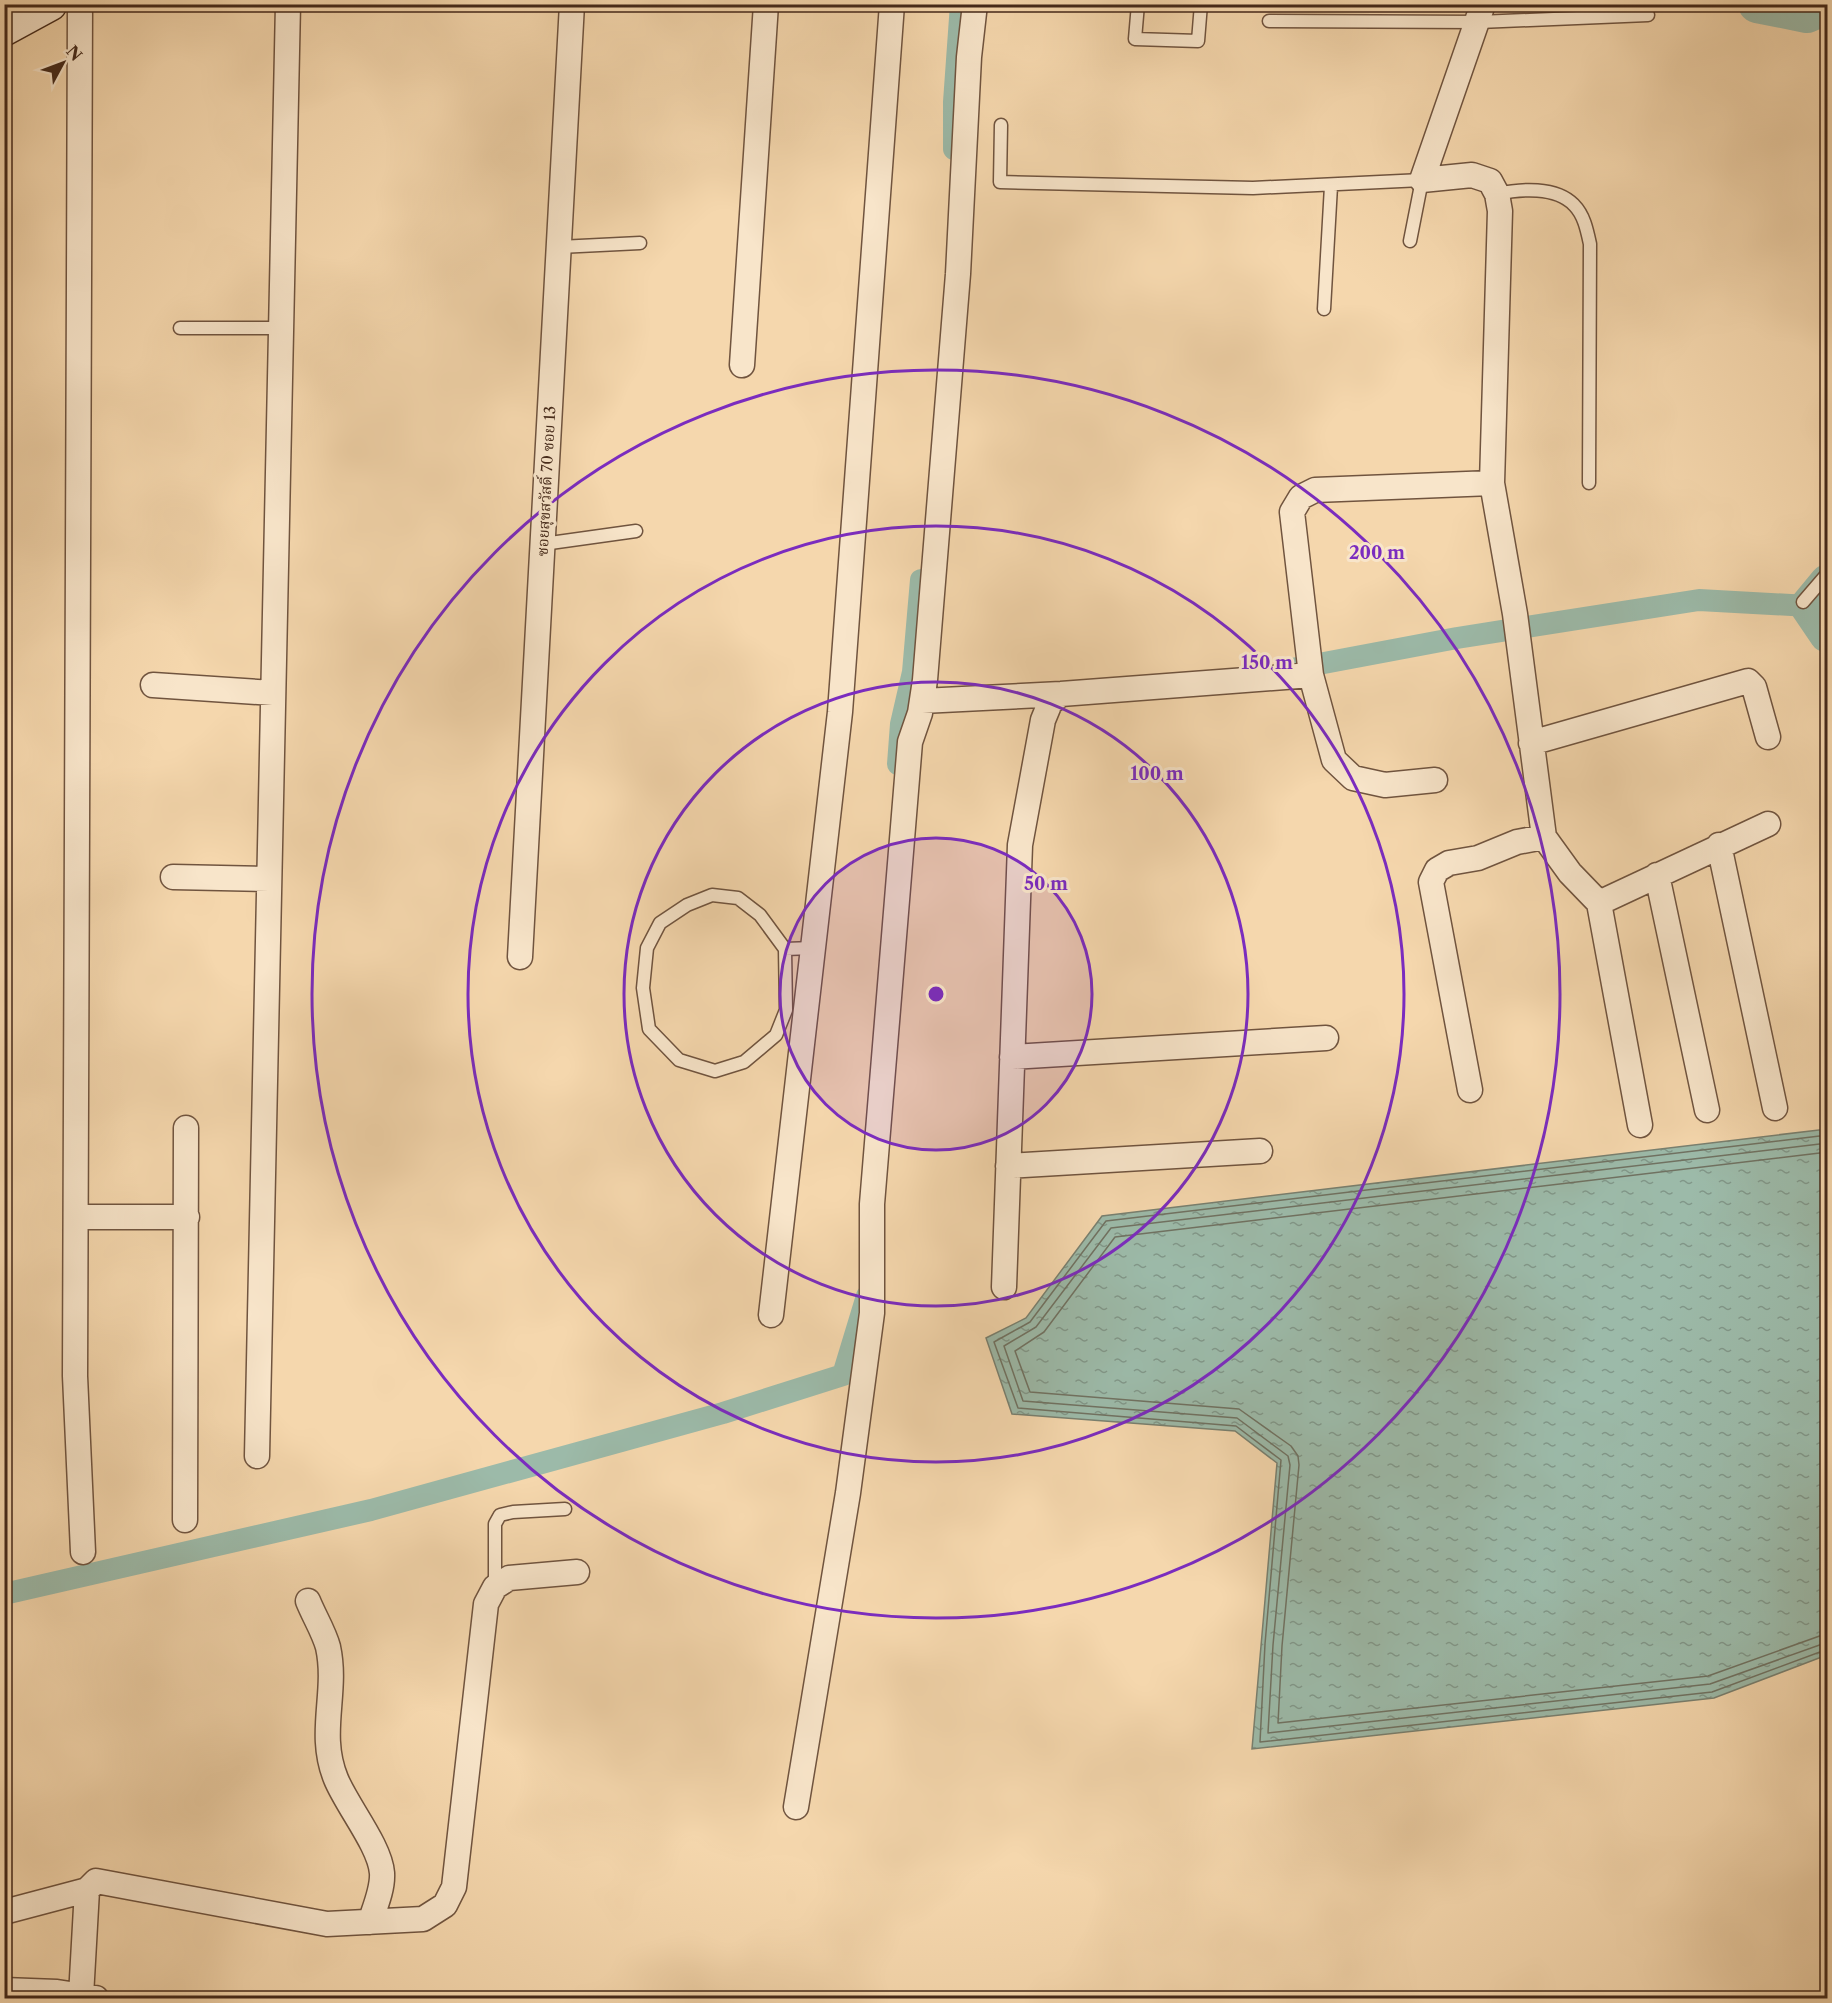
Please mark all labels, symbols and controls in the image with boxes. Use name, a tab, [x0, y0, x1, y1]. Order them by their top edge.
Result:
north arrow	[33, 33, 93, 93]
text: N	[62, 41, 86, 65]
street label: ซอยสุขสวัสดิ์ 70 ซอย 13	[532, 405, 561, 557]
text: 200 m	[1349, 542, 1405, 564]
text: 150 m	[1241, 652, 1293, 674]
text: 100 m	[1130, 763, 1184, 785]
text: 50 m	[1024, 873, 1068, 895]
centre of rings	[926, 984, 946, 1004]

